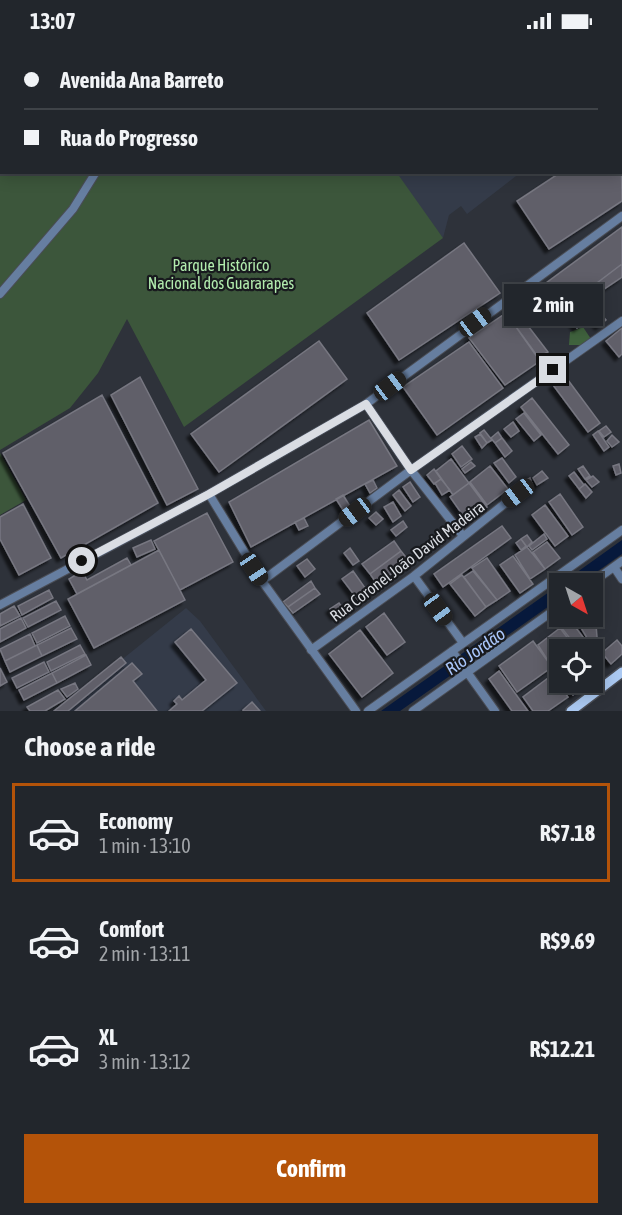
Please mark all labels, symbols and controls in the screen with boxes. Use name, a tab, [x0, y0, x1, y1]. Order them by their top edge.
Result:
text: 13:07	[30, 8, 76, 34]
text: Avenida Ana Barreto	[60, 67, 224, 93]
text: Rua do Progresso	[60, 125, 198, 151]
park label: Parque Histórico Nacional dos Guararapes	[148, 256, 295, 293]
callout: 2 min	[504, 283, 602, 325]
text: 2 min	[533, 293, 574, 316]
car	[455, 304, 495, 340]
route end	[539, 356, 566, 383]
car	[370, 368, 410, 404]
car	[498, 475, 538, 511]
car	[335, 494, 375, 530]
street label: Rua Coronel João David Madeira	[326, 497, 488, 625]
route start	[68, 547, 95, 574]
car	[236, 549, 272, 589]
north arrow	[549, 573, 603, 627]
map controls	[549, 573, 603, 693]
car	[420, 589, 456, 629]
water label: Rio Jordão	[441, 623, 509, 679]
button: locate	[549, 639, 603, 693]
text: Choose a ride	[24, 731, 156, 762]
icon: car	[27, 806, 81, 860]
text: Economy	[99, 808, 173, 834]
text: R$7.18	[540, 820, 595, 846]
text: 1 min · 13:10	[99, 834, 191, 857]
icon: car	[27, 914, 81, 968]
text: Comfort	[99, 916, 164, 942]
text: R$9.69	[540, 928, 595, 954]
text: 2 min · 13:11	[99, 942, 191, 965]
icon: car	[27, 1022, 81, 1076]
text: XL	[99, 1024, 117, 1050]
text: R$12.21	[529, 1036, 595, 1062]
text: 3 min · 13:12	[99, 1050, 191, 1073]
button: Confirm	[24, 1134, 598, 1203]

